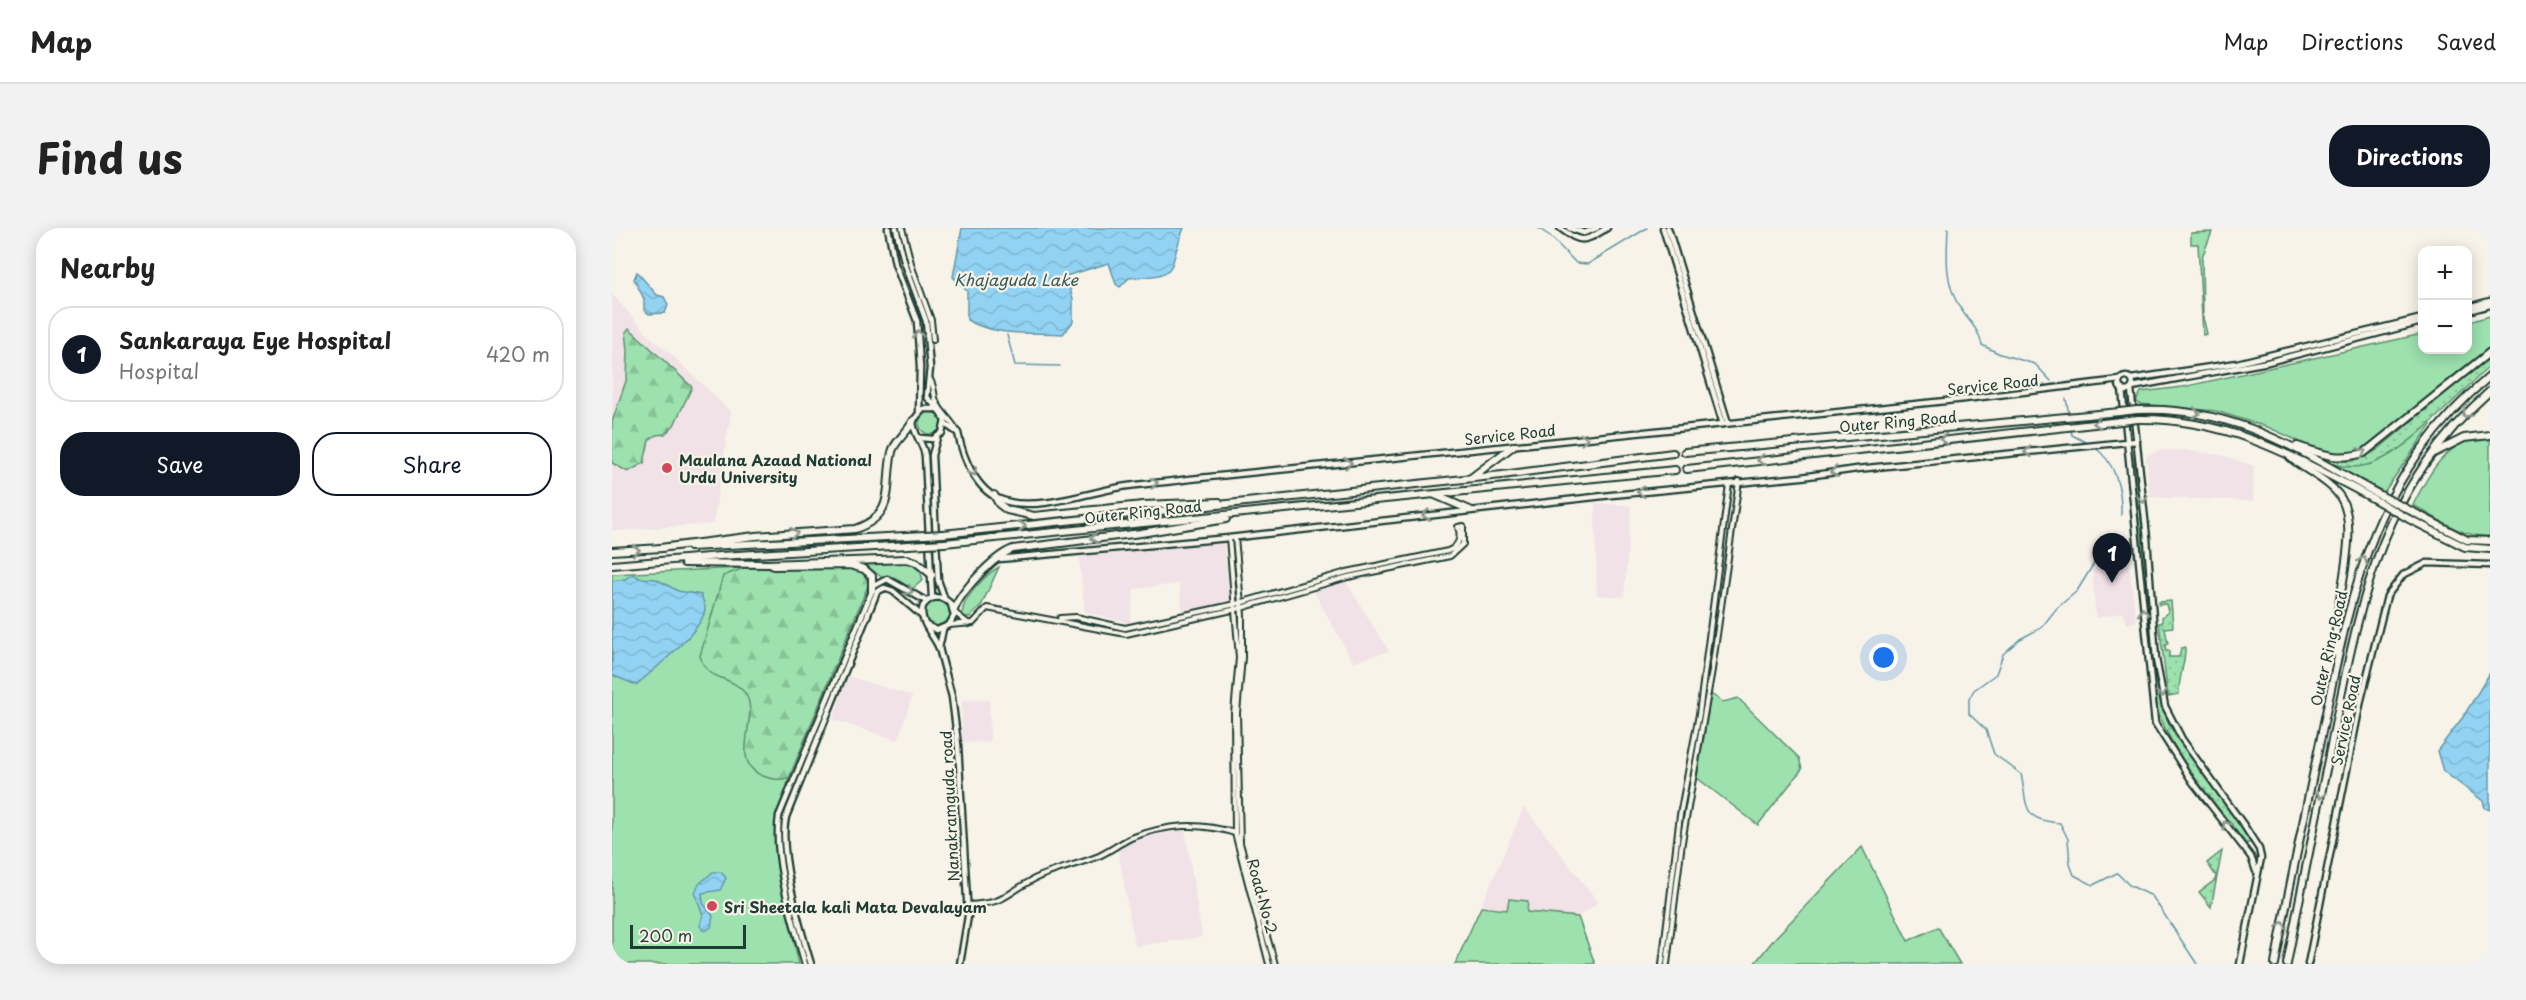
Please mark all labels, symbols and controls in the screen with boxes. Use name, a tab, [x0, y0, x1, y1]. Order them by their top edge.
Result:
text: Map	[30, 20, 92, 63]
text: Map	[2223, 25, 2268, 57]
text: Directions	[2301, 25, 2403, 57]
text: Saved	[2436, 25, 2496, 57]
text: Find us	[36, 125, 183, 188]
button: Directions	[2329, 125, 2490, 187]
map controls	[2418, 246, 2472, 354]
button: +	[2418, 246, 2472, 300]
text: Nearby	[60, 248, 155, 287]
water label: Khajaguda Lake	[954, 267, 1080, 291]
button: −	[2418, 300, 2472, 354]
text: Sankaraya Eye Hospital	[119, 323, 391, 356]
one-way arrow	[912, 329, 925, 338]
text: 1	[77, 339, 86, 369]
text: 420 m	[486, 339, 550, 369]
text: Hospital	[119, 356, 199, 386]
street label: Service Road	[1946, 368, 2040, 400]
street label: Outer Ring Road	[1838, 404, 1958, 438]
one-way arrow	[2191, 407, 2200, 419]
one-way arrow	[2462, 408, 2473, 418]
one-way arrow	[2092, 416, 2101, 429]
street label: Service Road	[1463, 418, 1557, 450]
button: Save	[60, 432, 300, 496]
button: Share	[312, 432, 552, 496]
one-way arrow	[1579, 433, 1588, 446]
one-way arrow	[1940, 433, 1949, 445]
one-way arrow	[2024, 445, 2033, 458]
one-way arrow	[2356, 447, 2367, 459]
place label: Maulana Azaad National Urdu University	[679, 448, 872, 488]
one-way arrow	[1756, 454, 1765, 466]
one-way arrow	[1344, 457, 1353, 470]
marker: Maulana Azaad National Urdu University	[660, 461, 674, 475]
one-way arrow	[1830, 465, 1839, 477]
one-way arrow	[966, 466, 978, 476]
one-way arrow	[1150, 478, 1159, 490]
one-way arrow	[1636, 485, 1645, 498]
street label: Outer Ring Road	[1083, 493, 1203, 529]
one-way arrow	[2136, 494, 2149, 503]
one-way arrow	[1421, 508, 1431, 521]
one-way arrow	[1018, 520, 1027, 533]
one-way arrow	[790, 526, 799, 539]
one-way arrow	[1090, 531, 1099, 544]
pin: 1	[2092, 534, 2132, 583]
one-way arrow	[631, 543, 640, 556]
one-way arrow	[2355, 555, 2368, 566]
one-way arrow	[903, 583, 913, 595]
street label: Outer Ring Road	[2304, 588, 2353, 708]
one-way arrow	[2137, 607, 2150, 616]
your location	[1869, 643, 1898, 672]
street label: Service Road	[2324, 673, 2366, 767]
one-way arrow	[2155, 688, 2168, 698]
street label: Nanakramguda road	[934, 730, 964, 882]
one-way arrow	[2315, 790, 2328, 800]
one-way arrow	[2222, 821, 2233, 832]
street label: Road No 2	[1242, 856, 1284, 936]
place label: Sri Sheetala kali Mata Devalayam	[724, 895, 987, 918]
marker: Sri Sheetala kali Mata Devalayam	[705, 899, 719, 913]
one-way arrow	[2275, 920, 2288, 930]
scale bar	[630, 922, 746, 950]
text: 200 m	[639, 923, 692, 947]

